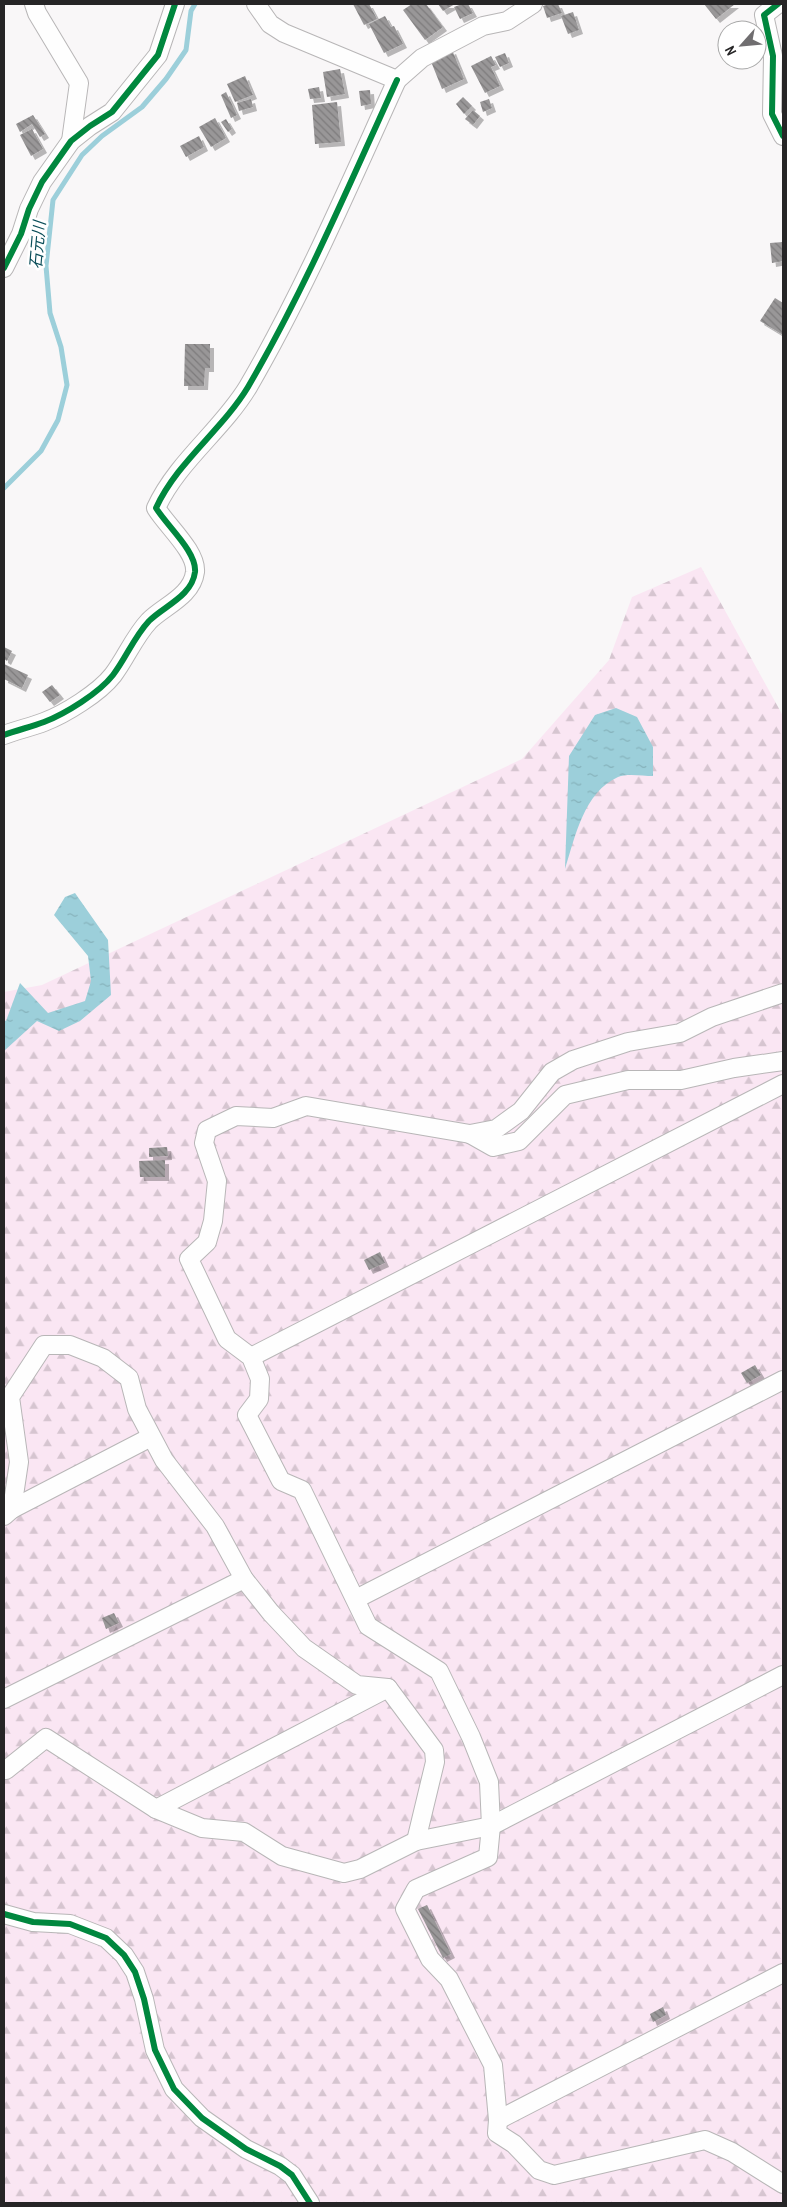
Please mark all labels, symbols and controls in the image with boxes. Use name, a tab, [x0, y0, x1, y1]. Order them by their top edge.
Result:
north arrow	[717, 20, 767, 70]
text: N	[721, 43, 740, 59]
water label: 石元川	[24, 218, 50, 270]

